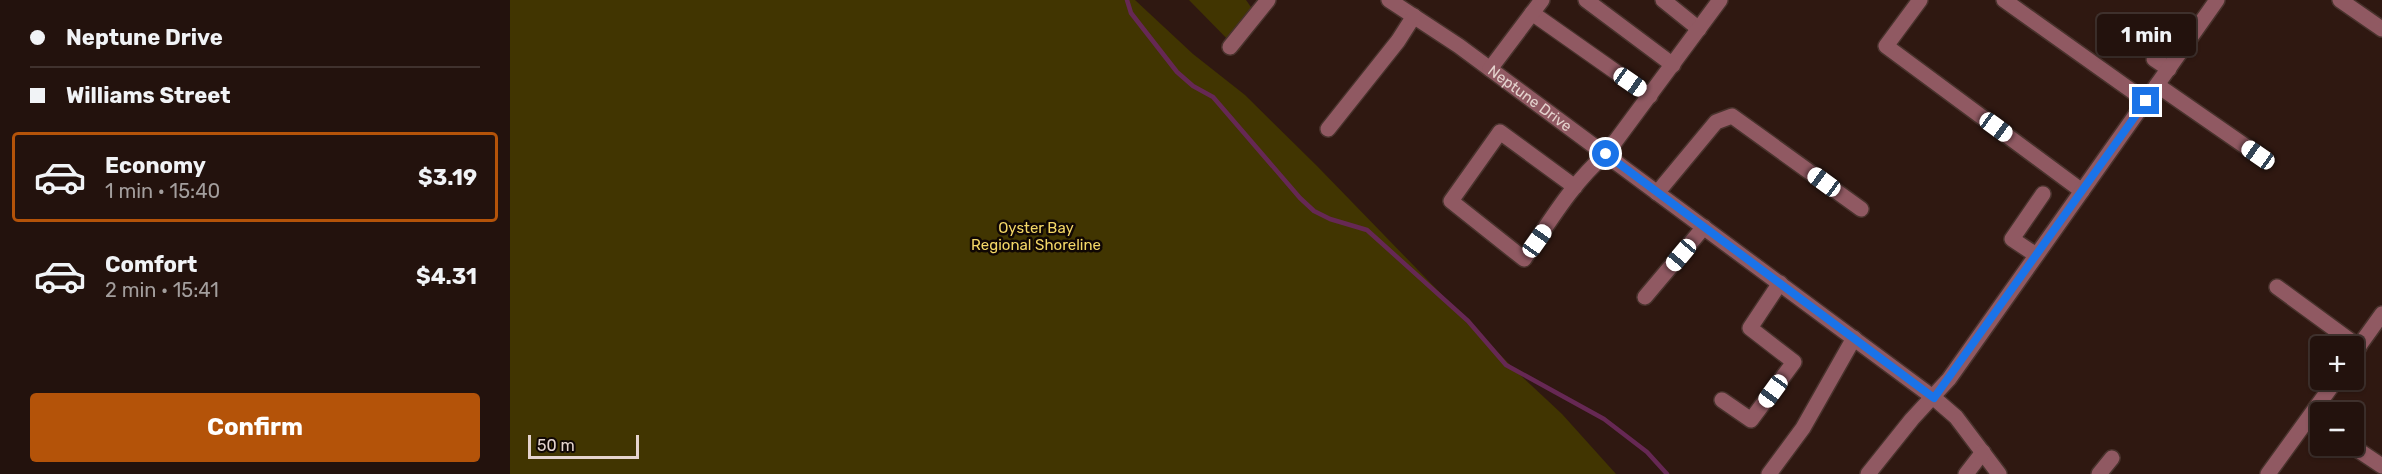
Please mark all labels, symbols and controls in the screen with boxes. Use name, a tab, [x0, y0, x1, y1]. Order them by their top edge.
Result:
callout: 1 min	[2096, 14, 2196, 56]
text: 1 min	[2121, 23, 2172, 47]
text: Neptune Drive	[66, 24, 223, 51]
street label: Neptune Drive	[1484, 62, 1575, 136]
car	[1610, 64, 1650, 100]
text: Williams Street	[66, 82, 231, 109]
route end	[2132, 87, 2159, 114]
car	[1976, 109, 2016, 145]
car	[2238, 137, 2278, 173]
route start	[1592, 140, 1619, 167]
icon: car	[33, 150, 87, 204]
text: Economy	[105, 152, 206, 179]
text: $3.19	[418, 164, 477, 191]
car	[1804, 164, 1844, 200]
text: 1 min · 15:40	[105, 179, 220, 203]
park label: Oyster Bay Regional Shoreline	[971, 219, 1101, 254]
car	[1519, 221, 1555, 261]
car	[1663, 235, 1699, 275]
icon: car	[33, 249, 87, 303]
text: Comfort	[105, 251, 197, 278]
text: $4.31	[416, 263, 477, 290]
text: 2 min · 15:41	[105, 278, 219, 302]
map controls	[2310, 336, 2364, 456]
button: +	[2310, 336, 2364, 390]
car	[1755, 371, 1791, 411]
button: Confirm	[30, 393, 480, 462]
button: −	[2310, 402, 2364, 456]
scale bar	[528, 432, 639, 460]
text: 50 m	[537, 436, 575, 455]

